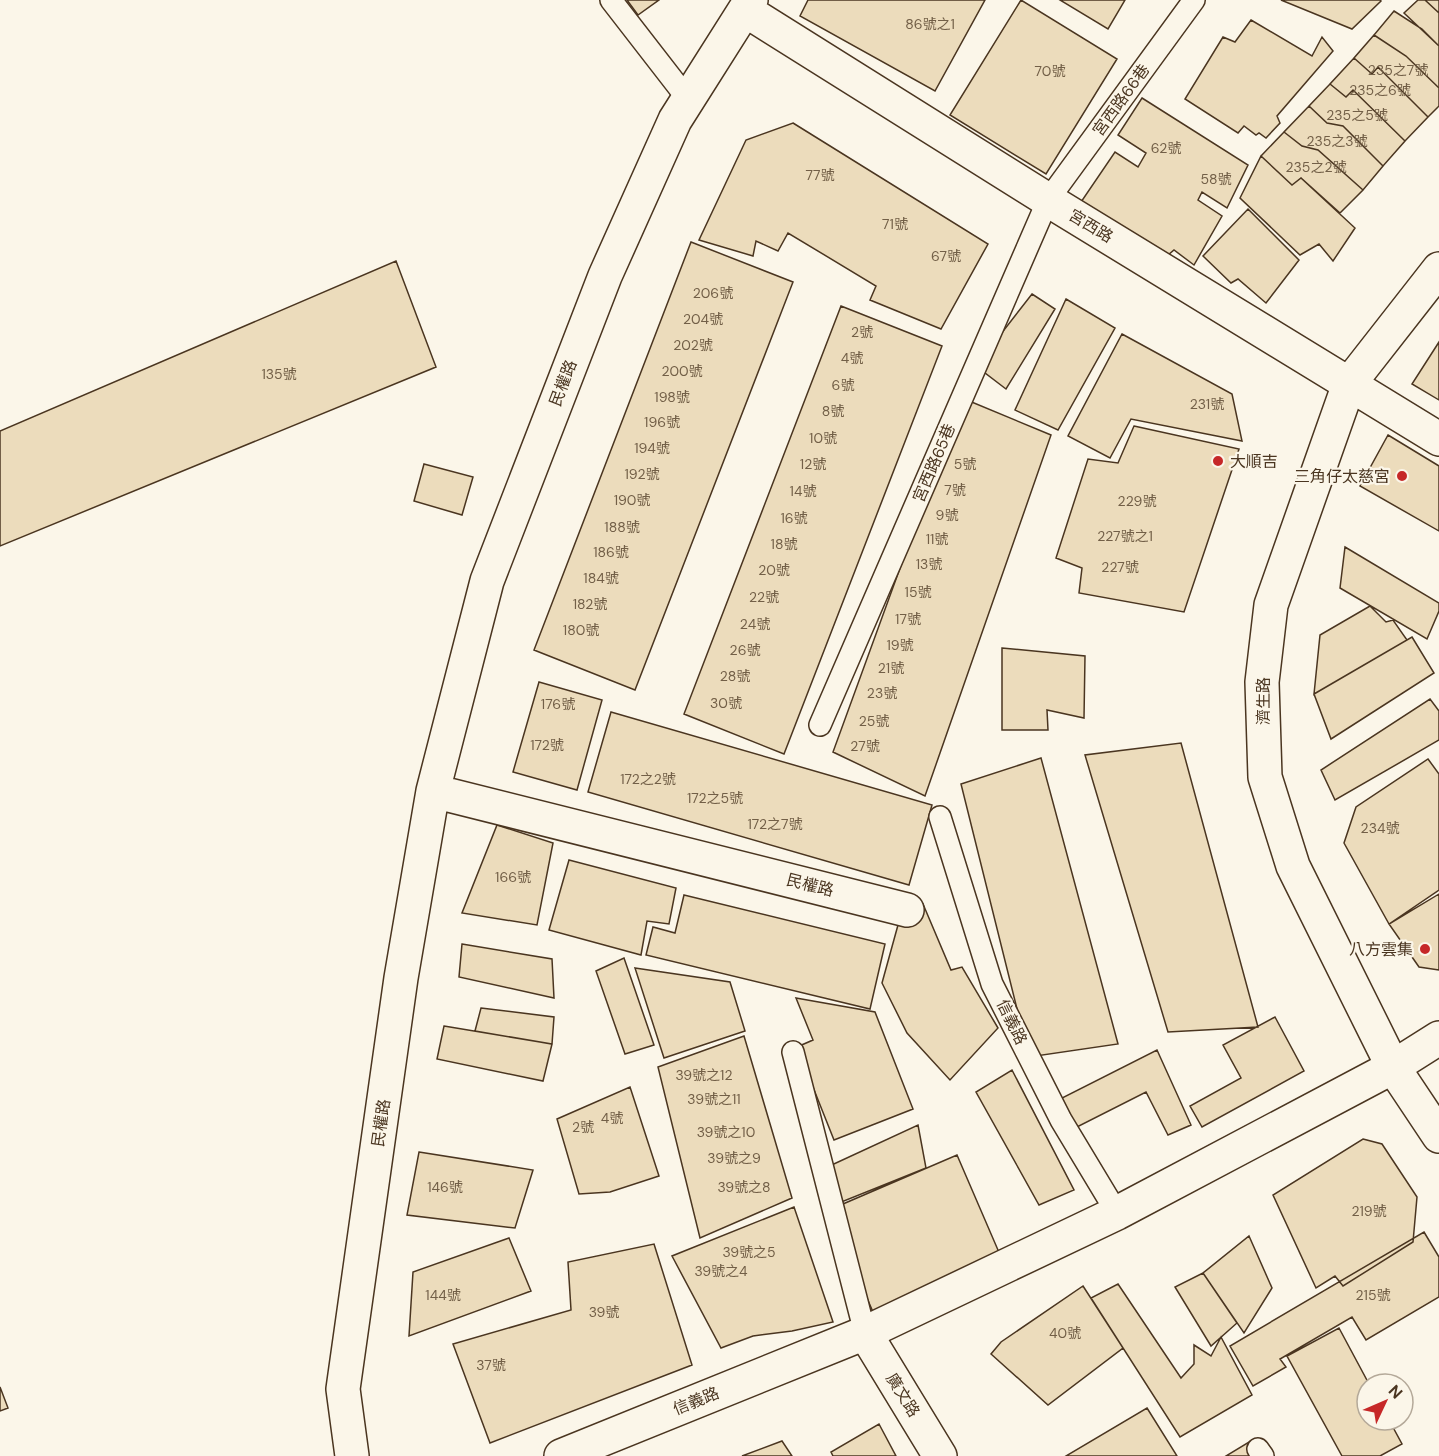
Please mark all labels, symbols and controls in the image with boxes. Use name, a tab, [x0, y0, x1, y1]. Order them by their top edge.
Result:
house number: 86號之1	[905, 15, 955, 33]
street label: 宮西路66巷	[1088, 60, 1154, 140]
house number: 235之7號	[1368, 61, 1428, 79]
house number: 70號	[1035, 62, 1065, 80]
house number: 235之6號	[1349, 81, 1411, 99]
house number: 235之5號	[1326, 106, 1388, 124]
house number: 235之3號	[1306, 132, 1368, 150]
house number: 62號	[1151, 139, 1181, 157]
house number: 235之2號	[1286, 158, 1346, 176]
house number: 77號	[806, 166, 834, 184]
house number: 58號	[1200, 170, 1232, 188]
street label: 宮西路	[1065, 205, 1117, 247]
house number: 71號	[882, 215, 908, 233]
house number: 67號	[931, 247, 961, 265]
house number: 206號	[693, 284, 733, 302]
house number: 204號	[683, 310, 723, 328]
house number: 2號	[851, 323, 873, 341]
house number: 202號	[673, 336, 713, 354]
house number: 4號	[841, 349, 863, 367]
street label: 民權路	[545, 357, 581, 409]
house number: 200號	[661, 362, 703, 380]
house number: 135號	[261, 365, 297, 383]
house number: 6號	[832, 376, 854, 394]
house number: 198號	[654, 388, 690, 406]
house number: 231號	[1190, 395, 1224, 413]
house number: 8號	[822, 402, 844, 420]
house number: 196號	[644, 413, 680, 431]
street label: 宮西路65巷	[908, 420, 960, 506]
house number: 10號	[809, 429, 837, 447]
house number: 194號	[634, 439, 670, 457]
place label: 大順吉	[1230, 451, 1278, 472]
marker: 大順吉	[1211, 454, 1225, 468]
house number: 12號	[800, 455, 826, 473]
house number: 5號	[954, 455, 976, 473]
house number: 192號	[625, 465, 660, 483]
place label: 三角仔太慈宮	[1294, 466, 1390, 487]
marker: 三角仔太慈宮	[1395, 469, 1409, 483]
house number: 7號	[944, 481, 966, 499]
house number: 14號	[790, 482, 816, 500]
house number: 190號	[614, 491, 650, 509]
house number: 229號	[1118, 492, 1156, 510]
house number: 9號	[936, 506, 958, 524]
house number: 16號	[780, 509, 808, 527]
house number: 188號	[604, 518, 640, 536]
house number: 227號之1	[1097, 527, 1153, 545]
house number: 11號	[926, 530, 948, 548]
house number: 18號	[771, 535, 797, 553]
house number: 186號	[593, 543, 629, 561]
house number: 13號	[916, 555, 942, 573]
house number: 227號	[1101, 558, 1139, 576]
house number: 20號	[758, 561, 790, 579]
house number: 184號	[583, 569, 619, 587]
house number: 15號	[905, 583, 931, 601]
house number: 22號	[749, 588, 779, 606]
house number: 182號	[573, 595, 607, 613]
house number: 17號	[895, 610, 921, 628]
house number: 24號	[740, 615, 770, 633]
house number: 180號	[563, 621, 599, 639]
house number: 19號	[886, 636, 914, 654]
house number: 26號	[730, 641, 760, 659]
house number: 21號	[878, 659, 904, 677]
house number: 28號	[720, 667, 750, 685]
street label: 濟生路	[1253, 677, 1274, 725]
house number: 23號	[867, 684, 897, 702]
house number: 30號	[710, 694, 742, 712]
house number: 176號	[541, 695, 575, 713]
house number: 25號	[859, 712, 889, 730]
house number: 172號	[530, 736, 564, 754]
house number: 27號	[850, 737, 880, 755]
house number: 172之2號	[620, 770, 676, 788]
house number: 172之5號	[687, 789, 743, 807]
house number: 172之7號	[747, 815, 803, 833]
house number: 234號	[1361, 819, 1399, 837]
house number: 166號	[495, 868, 531, 886]
street label: 民權路	[784, 869, 836, 901]
place label: 八方雲集	[1349, 939, 1413, 960]
marker: 八方雲集	[1418, 942, 1432, 956]
street label: 信義路	[992, 996, 1032, 1048]
house number: 39號之12	[675, 1066, 733, 1084]
house number: 39號之11	[687, 1090, 741, 1108]
street label: 民權路	[367, 1098, 395, 1148]
house number: 4號	[601, 1109, 623, 1127]
house number: 2號	[572, 1118, 594, 1136]
house number: 39號之10	[697, 1123, 755, 1141]
house number: 39號之9	[707, 1149, 761, 1167]
house number: 146號	[427, 1178, 463, 1196]
house number: 39號之8	[717, 1178, 771, 1196]
house number: 219號	[1351, 1202, 1387, 1220]
house number: 39號之5	[722, 1243, 776, 1261]
house number: 39號之4	[694, 1262, 748, 1280]
house number: 144號	[425, 1286, 461, 1304]
house number: 215號	[1356, 1286, 1390, 1304]
house number: 39號	[589, 1303, 619, 1321]
house number: 40號	[1049, 1324, 1081, 1342]
house number: 37號	[476, 1356, 506, 1374]
street label: 廣文路	[881, 1369, 925, 1421]
north arrow	[1355, 1372, 1415, 1432]
text: N	[1384, 1380, 1407, 1403]
street label: 信義路	[670, 1382, 722, 1420]

